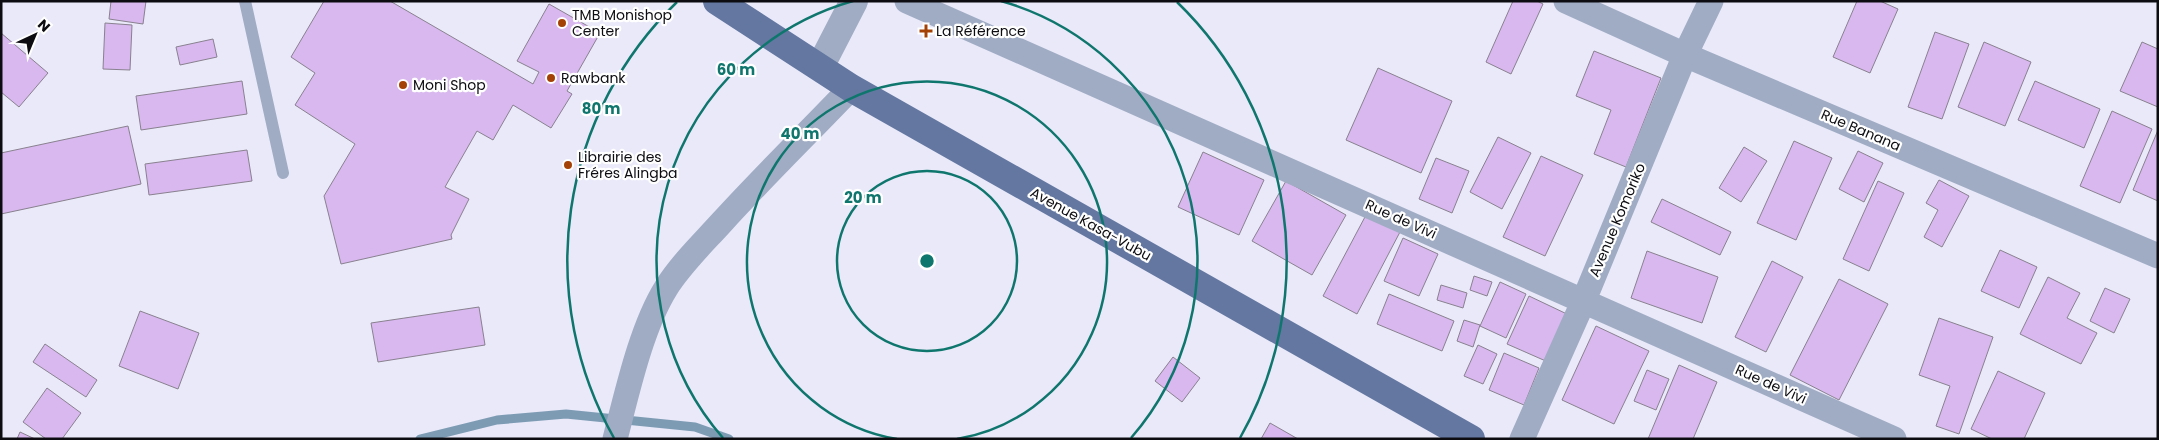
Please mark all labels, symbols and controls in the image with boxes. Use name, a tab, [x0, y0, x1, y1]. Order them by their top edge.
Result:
place label: TMB Monishop Center	[572, 5, 672, 41]
north arrow	[10, 10, 60, 60]
text: N	[33, 15, 55, 36]
marker: TMB Monishop Center	[556, 17, 568, 29]
place label: La Référence	[936, 21, 1026, 41]
marker: La Référence	[920, 25, 932, 37]
text: 60 m	[717, 59, 755, 80]
place label: Rawbank	[561, 68, 626, 88]
marker: Rawbank	[545, 72, 557, 84]
place label: Moni Shop	[413, 75, 486, 95]
marker: Moni Shop	[397, 79, 409, 91]
text: 80 m	[582, 98, 620, 119]
street label: Rue Banana	[1818, 104, 1904, 156]
text: 40 m	[780, 123, 820, 144]
place label: Librairie des Fréres Alingba	[578, 147, 678, 183]
marker: Librairie des Fréres Alingba	[562, 159, 574, 171]
street label: Avenue Komoriko	[1584, 160, 1650, 280]
street label: Avenue Kasa-Vubu	[1027, 182, 1155, 266]
text: 20 m	[844, 187, 882, 208]
street label: Rue de Vivi	[1362, 194, 1440, 244]
centre of rings	[918, 252, 936, 270]
street label: Rue de Vivi	[1732, 359, 1810, 409]

